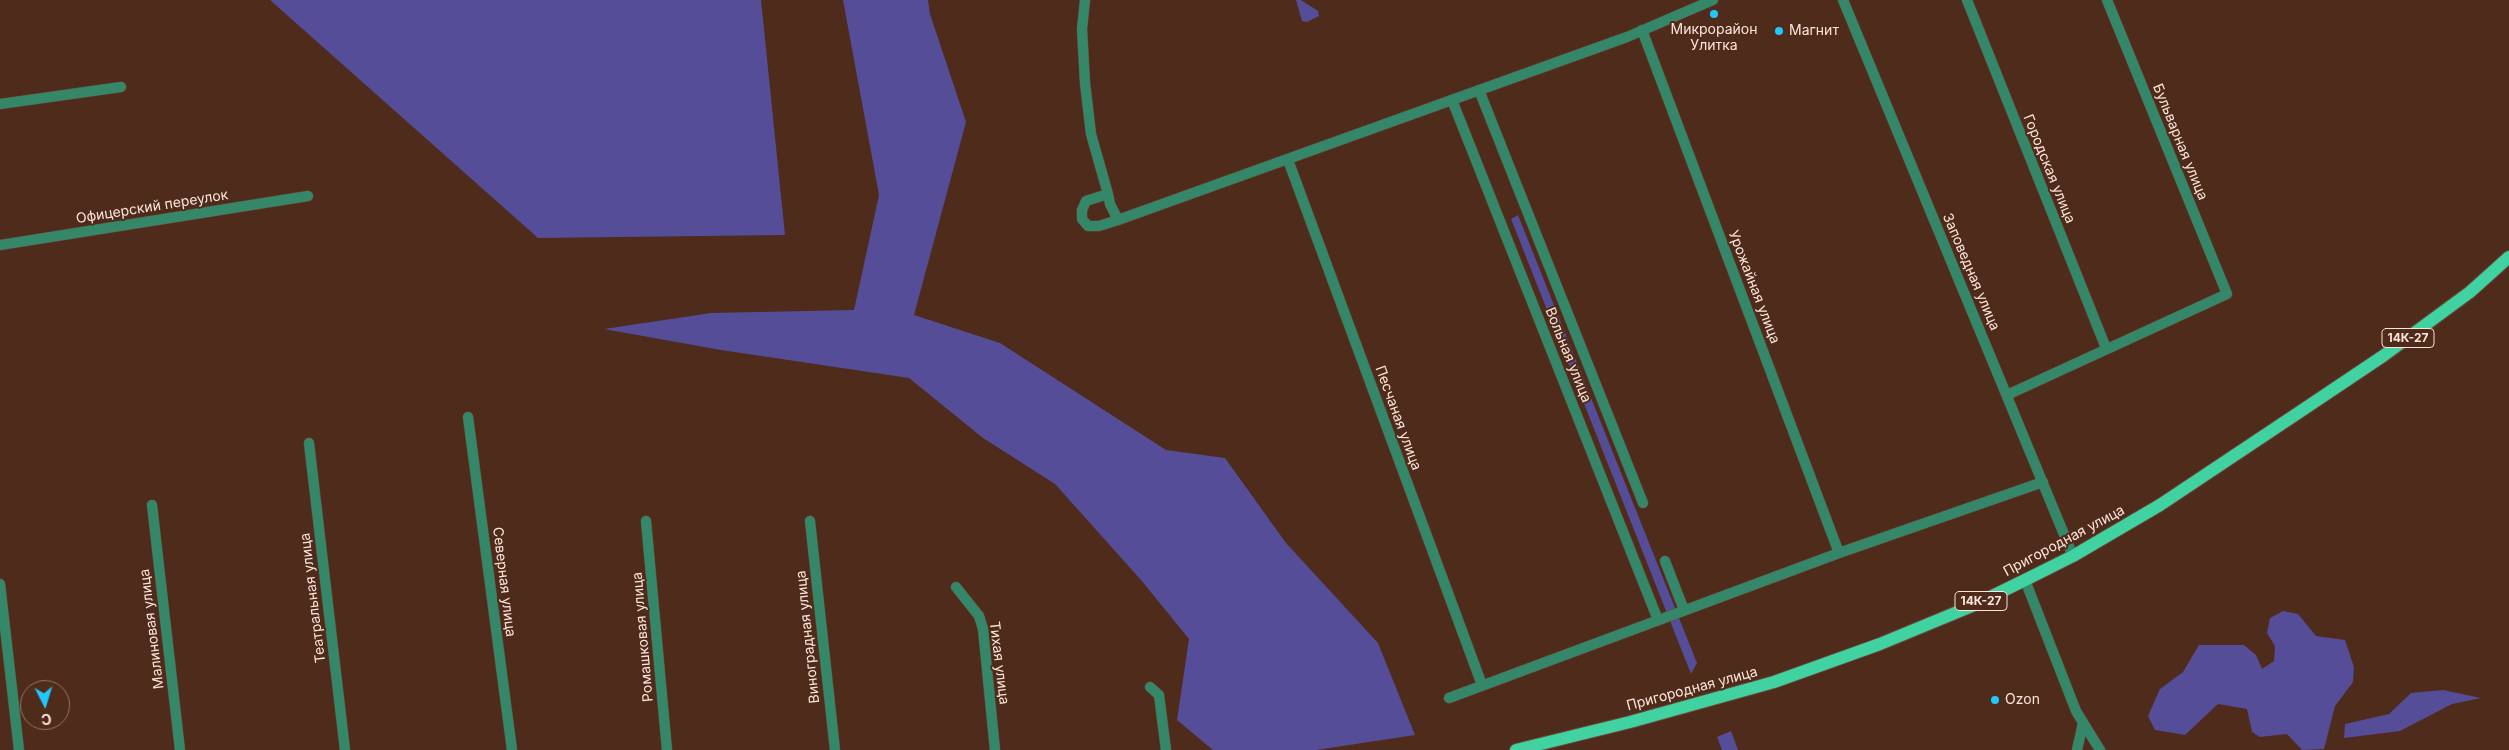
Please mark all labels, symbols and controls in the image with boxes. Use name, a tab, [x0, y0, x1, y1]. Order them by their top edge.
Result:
marker: Микрорайон Улитка	[1708, 8, 1720, 20]
place label: Микрорайон Улитка	[1670, 22, 1758, 54]
place label: Магнит	[1789, 23, 1839, 39]
marker: Магнит	[1773, 25, 1785, 37]
street label: Бульварная улица	[2149, 81, 2211, 203]
street label: Городская улица	[2019, 112, 2079, 226]
street label: Офицерский переулок	[75, 187, 229, 227]
street label: Заповедная улица	[1939, 211, 2003, 333]
street label: Урожайная улица	[1725, 228, 1783, 346]
street label: Вольная улица	[1541, 305, 1595, 405]
road number: 14К-27	[2382, 328, 2434, 348]
street label: Песчаная улица	[1371, 363, 1425, 473]
street label: Пригородная улица	[2001, 502, 2127, 580]
street label: Северная улица	[489, 526, 519, 638]
street label: Театральная улица	[297, 532, 329, 664]
street label: Малиновая улица	[136, 568, 168, 690]
street label: Виноградная улица	[793, 570, 823, 704]
street label: Ромашковая улица	[629, 571, 657, 703]
road number: 14К-27	[1955, 592, 2007, 610]
street label: Тихая улица	[986, 621, 1012, 705]
street label: Пригородная улица	[1625, 663, 1759, 715]
north arrow	[20, 680, 70, 730]
place label: Ozon	[2005, 692, 2040, 708]
marker: Ozon	[1989, 694, 2001, 706]
text: С	[40, 711, 52, 728]

